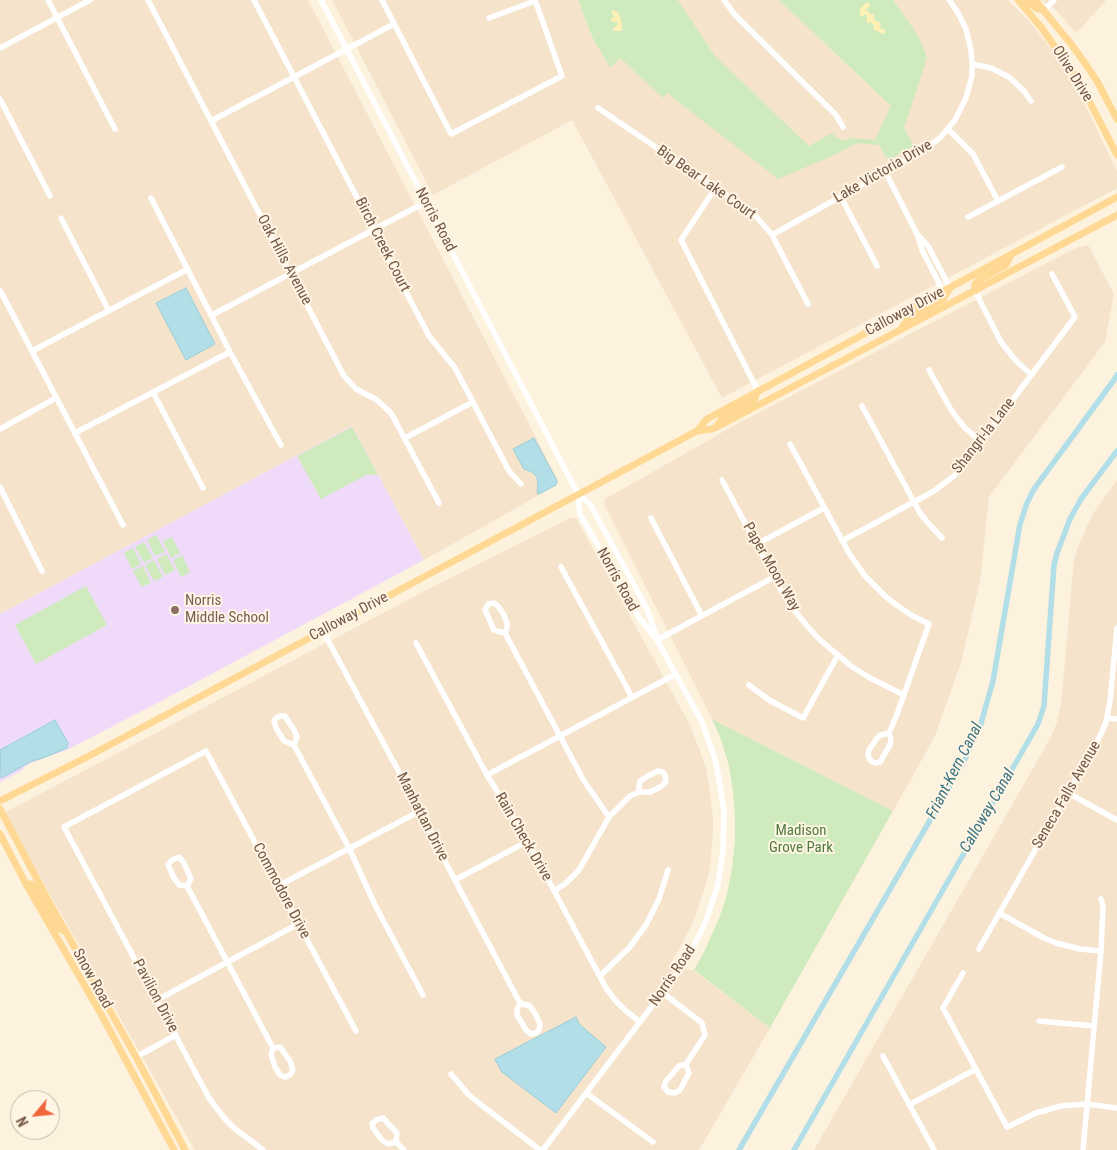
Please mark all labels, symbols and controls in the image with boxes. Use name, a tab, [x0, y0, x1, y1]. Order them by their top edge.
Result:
street label: Olive Drive	[1048, 43, 1096, 105]
street label: Lake Victoria Drive	[831, 137, 935, 207]
street label: Big Bear Lake Court	[653, 142, 759, 224]
street label: Norris Road	[411, 185, 459, 255]
street label: Birch Creek Court	[350, 195, 414, 295]
street label: Oak Hills Avenue	[253, 212, 315, 308]
street label: Calloway Drive	[863, 284, 947, 340]
street label: Shangri-la Lane	[949, 394, 1019, 478]
street label: Paper Moon Way	[738, 519, 804, 615]
street label: Norris Road	[592, 545, 642, 615]
street label: Calloway Drive	[307, 589, 391, 645]
place label: Norris Middle School	[185, 592, 269, 627]
marker: Norris Middle School	[169, 604, 181, 616]
water label: Friant-Kern Canal	[923, 720, 987, 822]
street label: Seneca Falls Avenue	[1029, 738, 1105, 852]
water label: Calloway Canal	[956, 766, 1020, 856]
street label: Manhattan Drive	[392, 770, 452, 864]
street label: Rain Check Drive	[490, 790, 556, 884]
park label: Madison Grove Park	[769, 822, 833, 857]
street label: Commodore Drive	[248, 840, 314, 942]
street label: Norris Road	[646, 942, 700, 1010]
street label: Snow Road	[68, 946, 116, 1012]
street label: Pavilion Drive	[128, 956, 182, 1036]
north arrow	[10, 1090, 60, 1140]
text: N	[14, 1114, 32, 1129]

